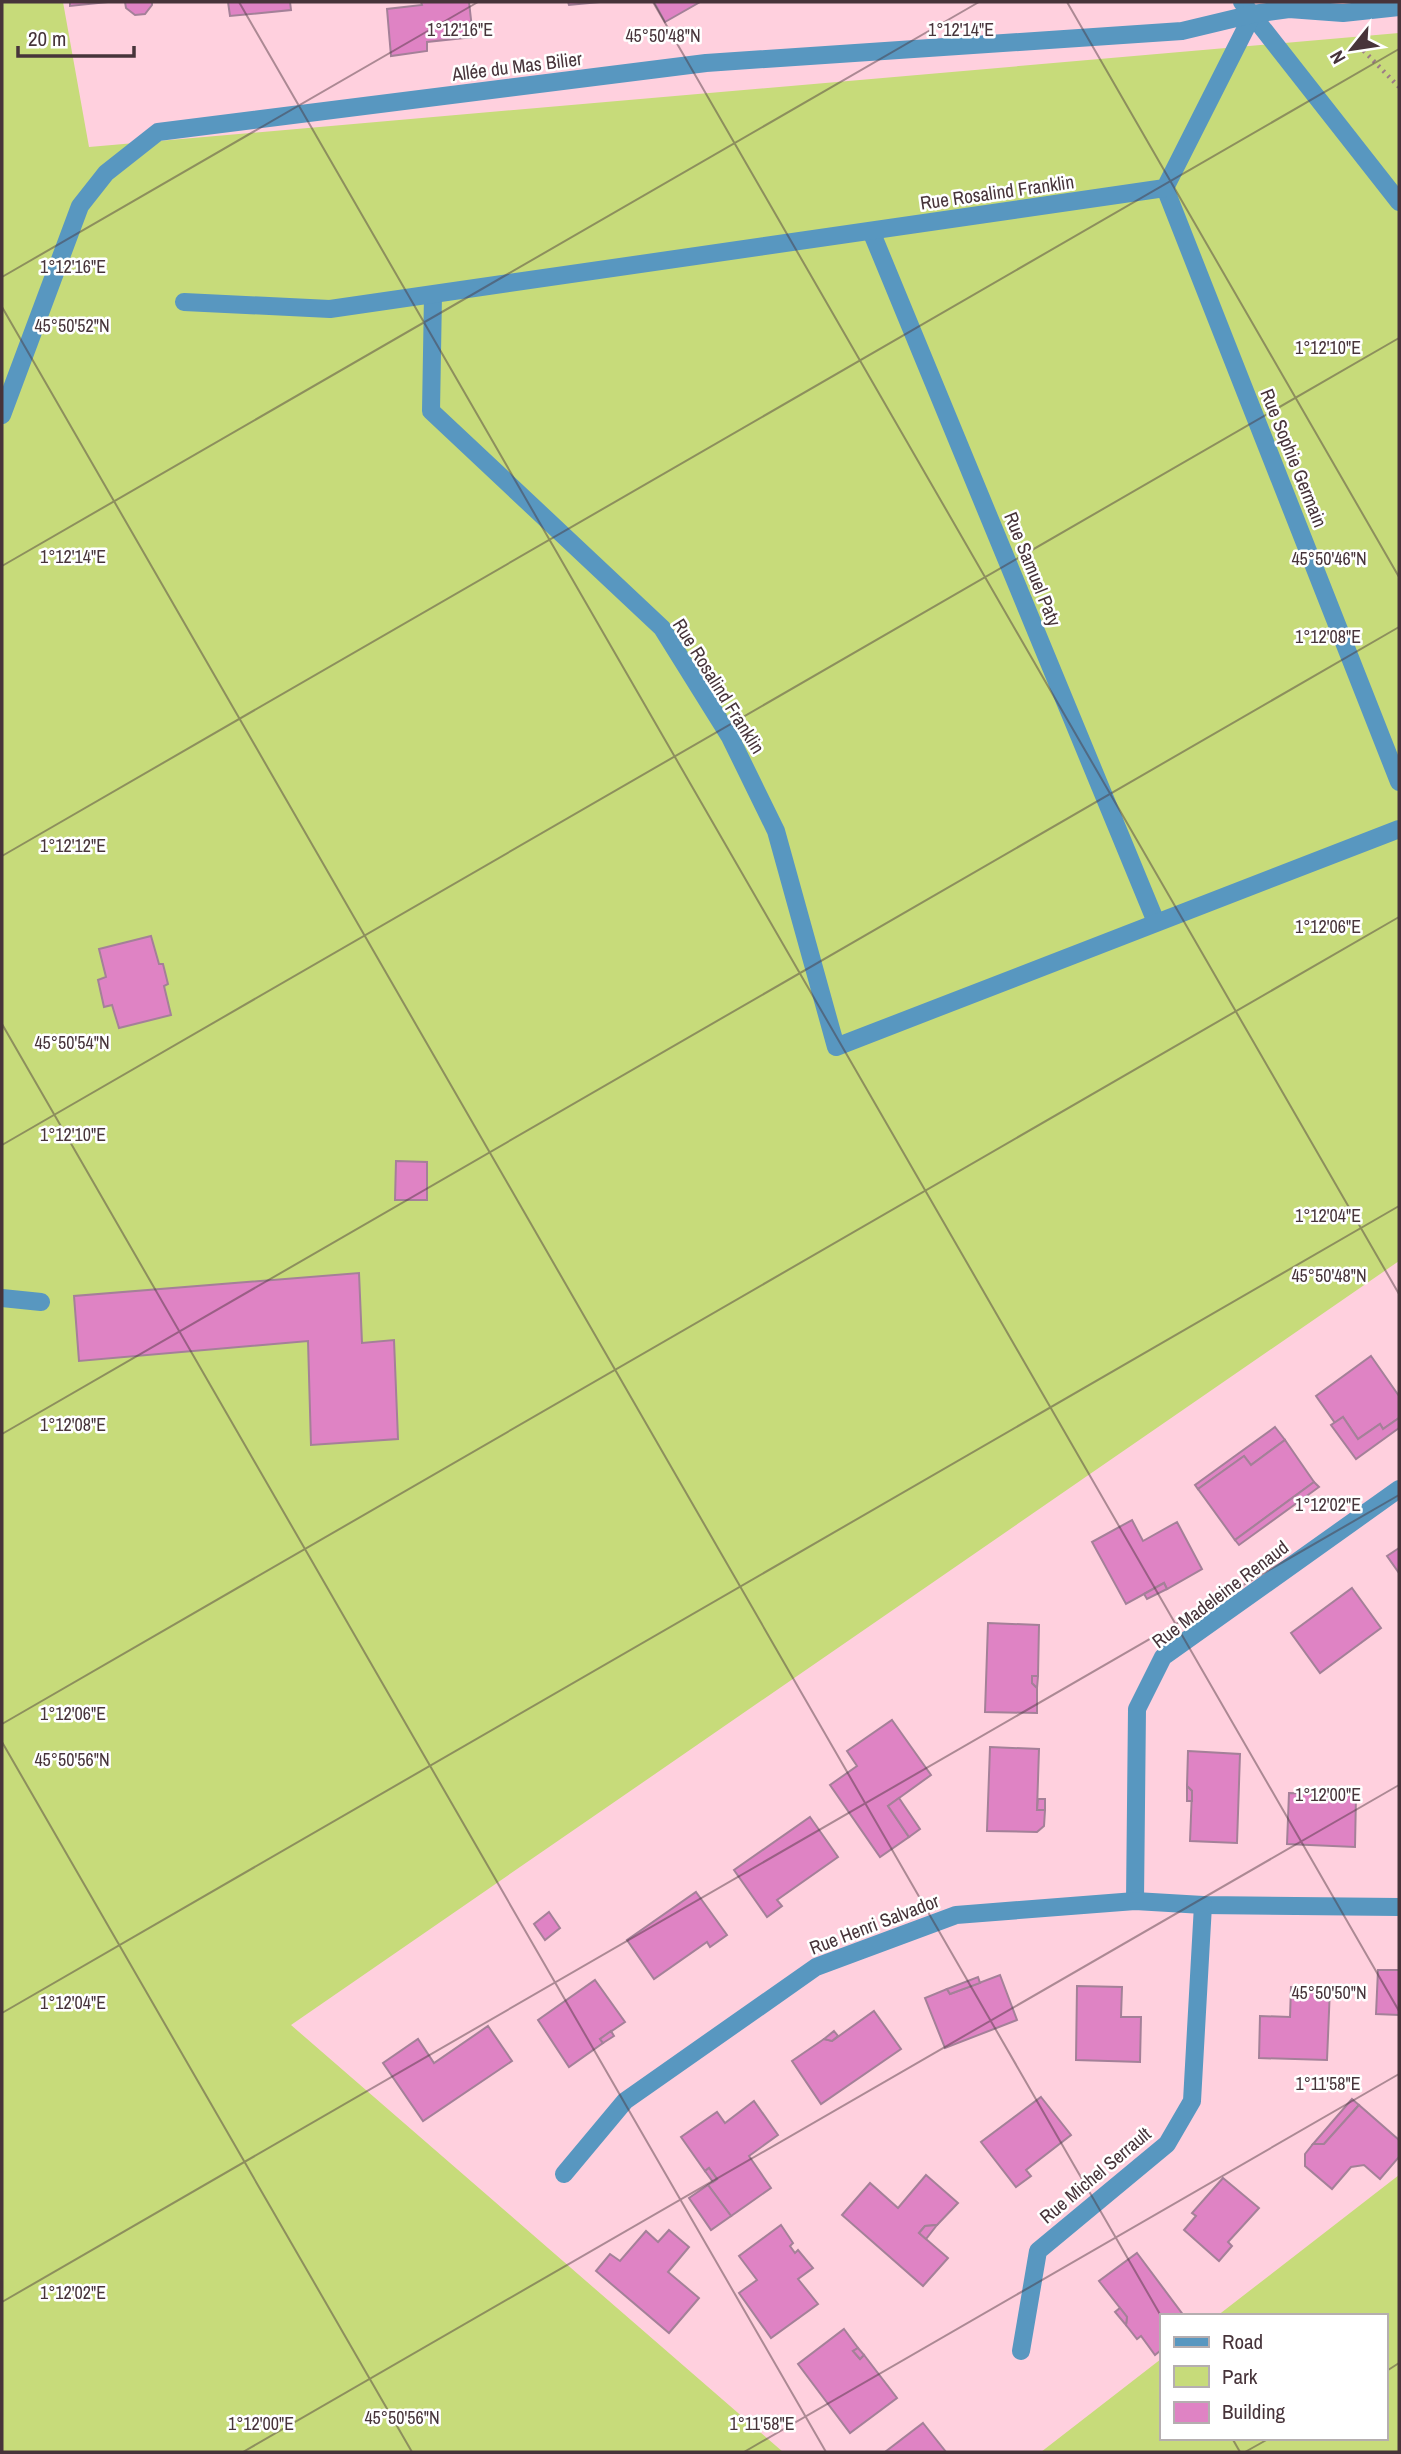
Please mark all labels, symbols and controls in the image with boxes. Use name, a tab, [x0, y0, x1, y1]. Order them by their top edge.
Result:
scale bar	[18, 14, 133, 58]
north arrow	[1317, 14, 1387, 84]
text: 1°12'16"E	[427, 17, 493, 42]
text: 1°12'14"E	[928, 17, 994, 42]
text: 45°50'48"N	[625, 23, 701, 48]
text: 20 m	[28, 24, 66, 53]
street label: Allée du Mas Bilier	[450, 45, 584, 87]
text: N	[1323, 46, 1351, 69]
street label: Rue Rosalind Franklin	[918, 168, 1076, 216]
text: 1°12'16"E	[40, 254, 106, 279]
text: 45°50'52"N	[34, 313, 110, 338]
text: 1°12'10"E	[1295, 335, 1361, 360]
street label: Rue Sophie Germain	[1254, 385, 1334, 531]
street label: Rue Samuel Paty	[998, 508, 1068, 630]
text: 1°12'14"E	[40, 544, 106, 569]
text: 45°50'46"N	[1291, 546, 1367, 571]
street label: Rue Rosalind Franklin	[667, 613, 771, 759]
text: 1°12'08"E	[1295, 624, 1361, 649]
text: 1°12'12"E	[40, 833, 106, 858]
text: 1°12'06"E	[1295, 914, 1361, 939]
text: 45°50'54"N	[34, 1030, 110, 1055]
text: 1°12'10"E	[40, 1122, 106, 1147]
text: 1°12'04"E	[1295, 1203, 1361, 1228]
text: 45°50'48"N	[1291, 1263, 1367, 1288]
text: 1°12'08"E	[40, 1412, 106, 1437]
text: 1°12'02"E	[1295, 1492, 1361, 1517]
street label: Rue Madeleine Renaud	[1146, 1534, 1294, 1654]
text: 1°12'06"E	[40, 1701, 106, 1726]
text: 45°50'56"N	[34, 1747, 110, 1772]
text: 1°12'00"E	[1295, 1782, 1361, 1807]
street label: Rue Henri Salvador	[805, 1887, 943, 1961]
text: 45°50'50"N	[1291, 1980, 1367, 2005]
text: 1°12'04"E	[40, 1990, 106, 2015]
text: 1°11'58"E	[1295, 2071, 1361, 2096]
street label: Rue Michel Serrault	[1034, 2120, 1157, 2229]
text: 1°12'02"E	[40, 2280, 106, 2305]
legend	[1160, 2314, 1387, 2440]
text: Road	[1222, 2327, 1263, 2356]
text: Park	[1222, 2362, 1258, 2391]
text: Building	[1222, 2397, 1286, 2426]
text: 45°50'56"N	[364, 2405, 440, 2430]
text: 1°12'00"E	[228, 2411, 294, 2436]
text: 1°11'58"E	[729, 2411, 795, 2436]

